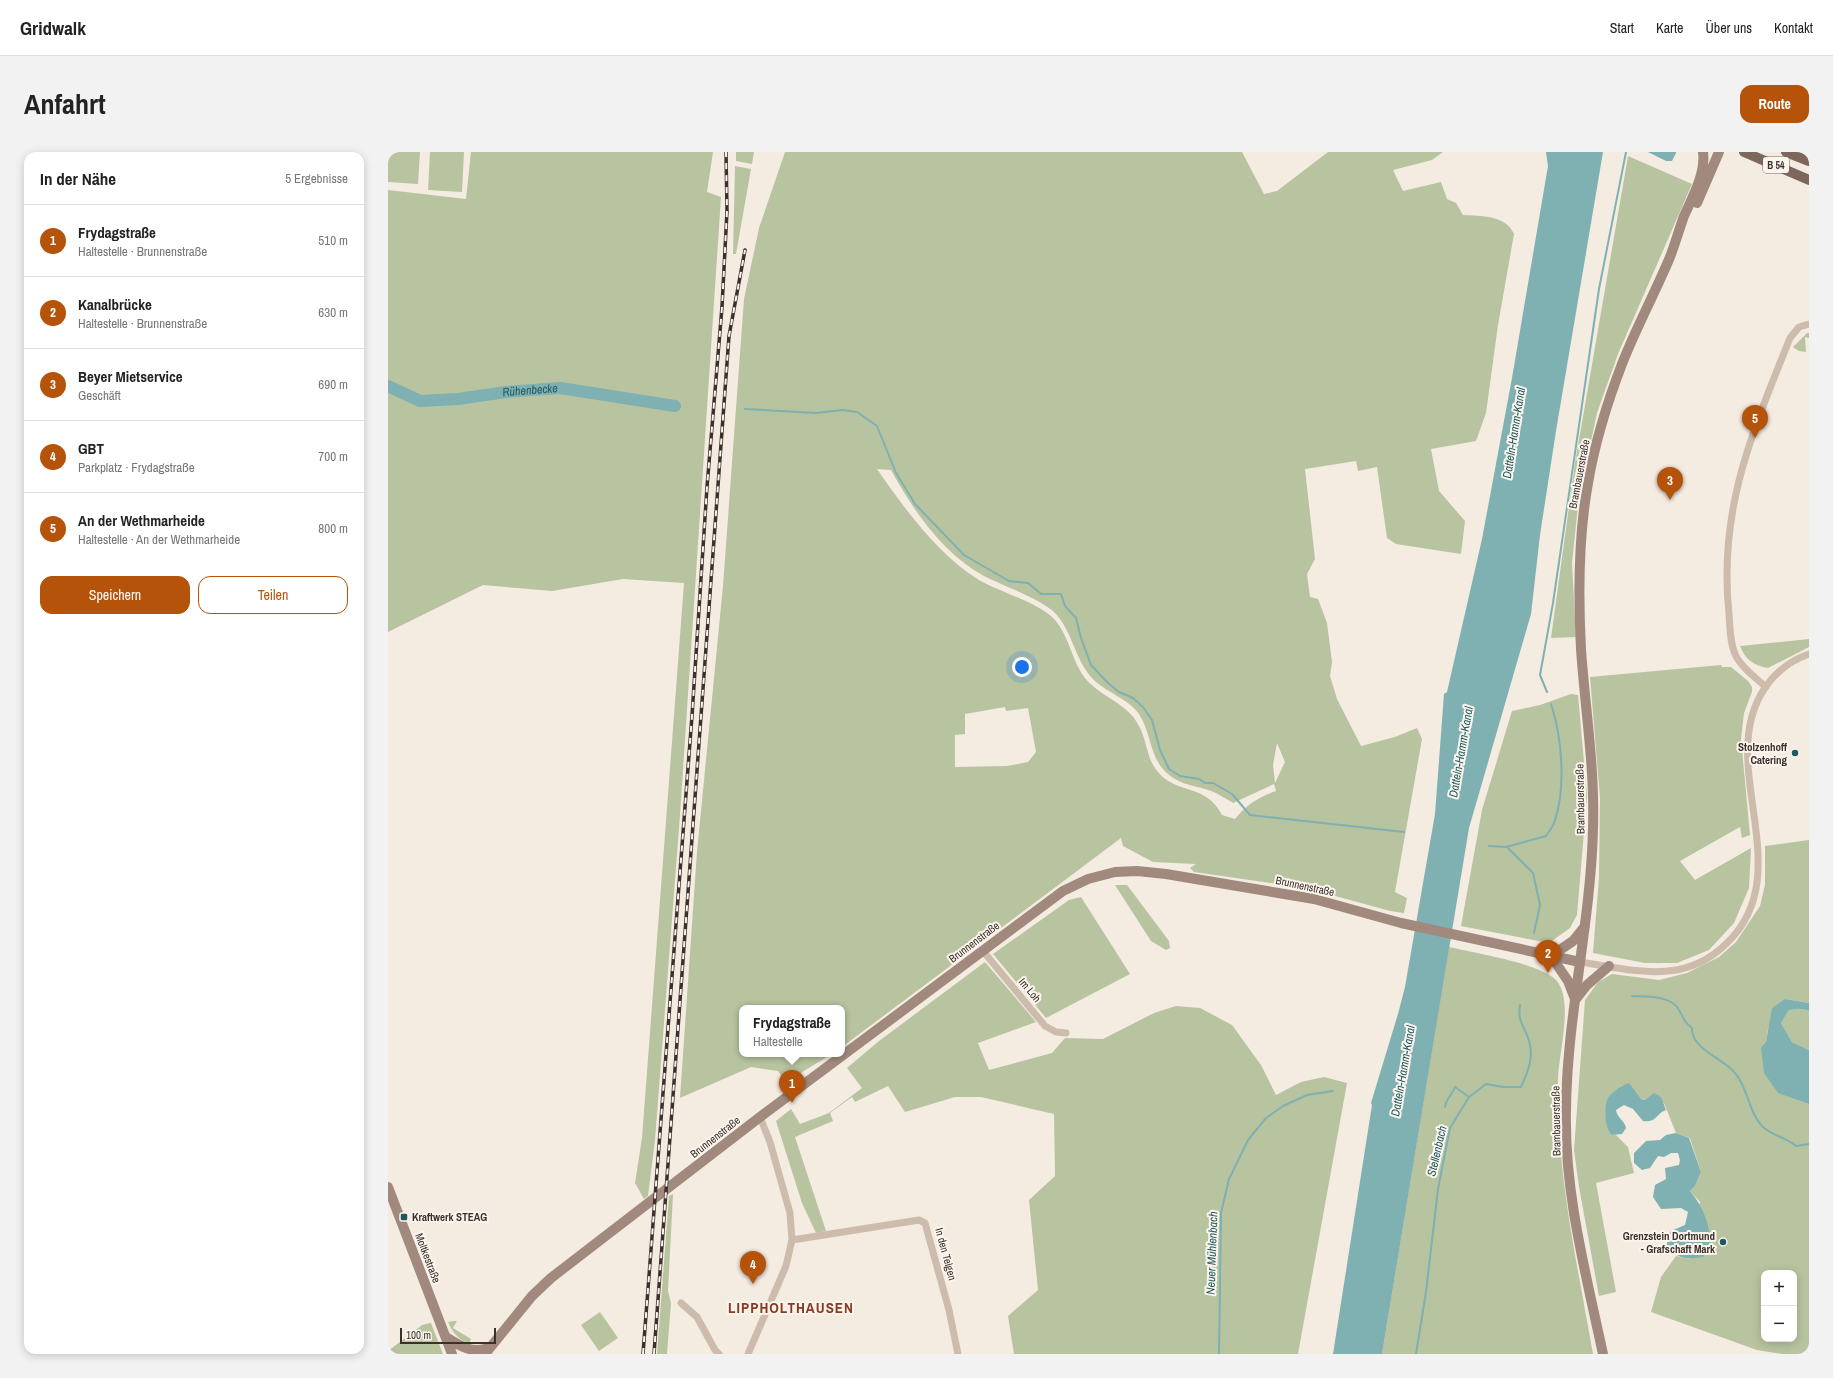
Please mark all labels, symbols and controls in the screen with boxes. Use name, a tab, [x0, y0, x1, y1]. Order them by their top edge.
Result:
text: Gridwalk	[20, 15, 86, 41]
text: Start	[1610, 19, 1634, 37]
text: Karte	[1656, 19, 1683, 37]
text: Über uns	[1705, 19, 1752, 37]
text: Kontakt	[1774, 19, 1813, 37]
text: Anfahrt	[24, 85, 106, 123]
button: Route	[1740, 85, 1809, 123]
road number: B 54	[1763, 157, 1789, 173]
text: In der Nähe	[40, 167, 116, 190]
text: 5 Ergebnisse	[285, 170, 348, 187]
text: Frydagstraße	[78, 222, 156, 243]
text: 1	[50, 232, 56, 249]
text: 510 m	[318, 232, 348, 249]
text: Haltestelle · Brunnenstraße	[78, 243, 207, 260]
text: Kanalbrücke	[78, 294, 152, 315]
text: 2	[50, 304, 56, 321]
text: 630 m	[318, 304, 348, 321]
text: Haltestelle · Brunnenstraße	[78, 315, 207, 332]
text: Beyer Mietservice	[78, 366, 183, 387]
text: 3	[50, 376, 56, 393]
text: 690 m	[318, 376, 348, 393]
water label: Rühenbecke	[501, 380, 559, 400]
water label: Datteln-Hamm-Kanal	[1499, 386, 1529, 480]
text: Geschäft	[78, 387, 121, 404]
pin: 5	[1742, 405, 1768, 438]
text: GBT	[78, 438, 104, 459]
street label: Brambauerstraße	[1565, 438, 1593, 510]
text: 4	[50, 448, 56, 465]
text: 700 m	[318, 448, 348, 465]
text: Parkplatz · Frydagstraße	[78, 459, 195, 476]
pin: 3	[1657, 467, 1683, 500]
text: An der Wethmarheide	[78, 510, 205, 531]
text: 5	[50, 520, 56, 537]
text: 800 m	[318, 520, 348, 537]
text: Haltestelle · An der Wethmarheide	[78, 531, 240, 548]
button: Speichern	[40, 576, 190, 614]
button: Teilen	[198, 576, 348, 614]
your location	[1012, 657, 1032, 677]
water label: Datteln-Hamm-Kanal	[1445, 705, 1477, 799]
place label: Stolzenhoff Catering	[1738, 740, 1787, 767]
marker: Stolzenhoff Catering	[1790, 748, 1800, 758]
street label: Brambauerstraße	[1572, 764, 1588, 834]
street label: Brunnenstraße	[1274, 873, 1336, 899]
street label: Brunnenstraße	[946, 918, 1002, 966]
pin: 2	[1535, 940, 1561, 973]
street label: Im Loh	[1016, 975, 1044, 1005]
popup	[739, 1005, 845, 1057]
text: Frydagstraße	[753, 1012, 831, 1033]
water label: Datteln-Hamm-Kanal	[1387, 1024, 1419, 1118]
text: Haltestelle	[753, 1033, 803, 1050]
pin: 1	[779, 1070, 805, 1103]
street label: Brambauerstraße	[1548, 1086, 1564, 1156]
street label: Brunnenstraße	[687, 1113, 743, 1161]
water label: Stellenbach	[1423, 1124, 1451, 1178]
place label: Kraftwerk STEAG	[412, 1210, 487, 1224]
water label: Neuer Mühlenbach	[1203, 1211, 1221, 1295]
marker: Kraftwerk STEAG	[399, 1212, 409, 1222]
street label: In den Telgen	[932, 1226, 960, 1282]
place label: Grenzstein Dortmund - Grafschaft Mark	[1623, 1229, 1716, 1256]
street label: Moltkestraße	[412, 1231, 444, 1285]
marker: Grenzstein Dortmund - Grafschaft Mark	[1718, 1237, 1728, 1247]
pin: 4	[740, 1251, 766, 1284]
map controls	[1761, 1270, 1797, 1342]
button: +	[1761, 1270, 1797, 1306]
district label: LIPPHOLTHAUSEN	[728, 1297, 854, 1318]
button: −	[1761, 1306, 1797, 1342]
scale bar	[400, 1326, 496, 1345]
text: 100 m	[406, 1328, 431, 1342]

